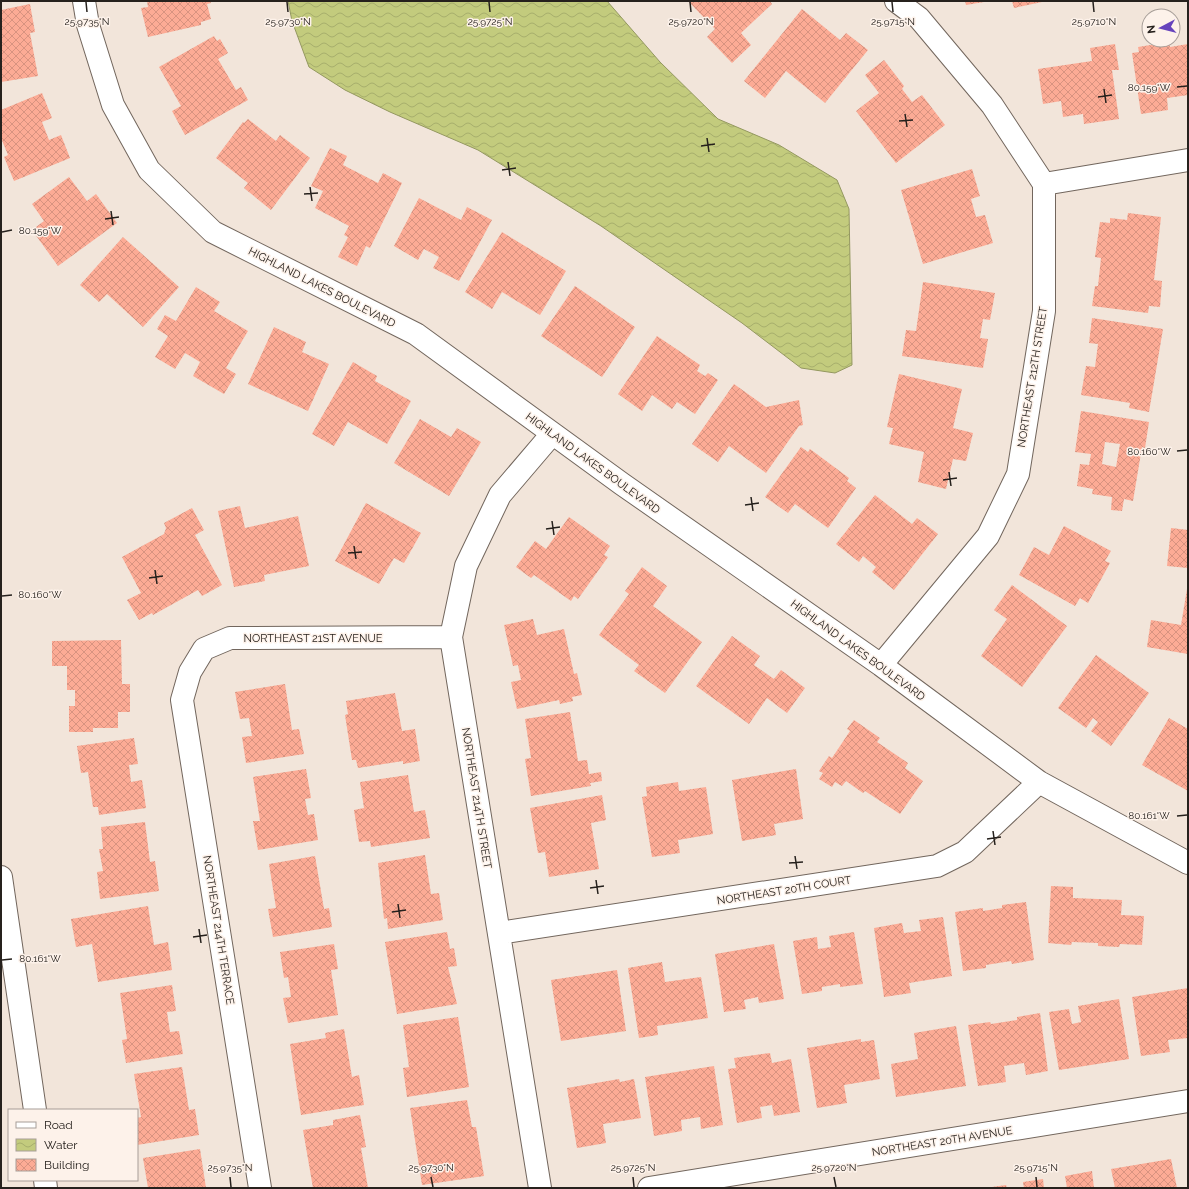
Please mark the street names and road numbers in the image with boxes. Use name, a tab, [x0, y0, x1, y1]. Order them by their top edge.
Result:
street label: HIGHLAND LAKES BOULEVARD	[246, 245, 398, 330]
street label: NORTHEAST 212TH STREET	[1015, 305, 1050, 448]
street label: HIGHLAND LAKES BOULEVARD	[523, 410, 663, 517]
street label: HIGHLAND LAKES BOULEVARD	[788, 597, 928, 704]
street label: NORTHEAST 21ST AVENUE	[244, 632, 383, 645]
street label: NORTHEAST 214TH STREET	[459, 727, 494, 870]
street label: NORTHEAST 214TH TERRACE	[200, 855, 237, 1006]
street label: NORTHEAST 20TH COURT	[716, 873, 852, 908]
street label: NORTHEAST 20TH AVENUE	[871, 1124, 1014, 1159]

